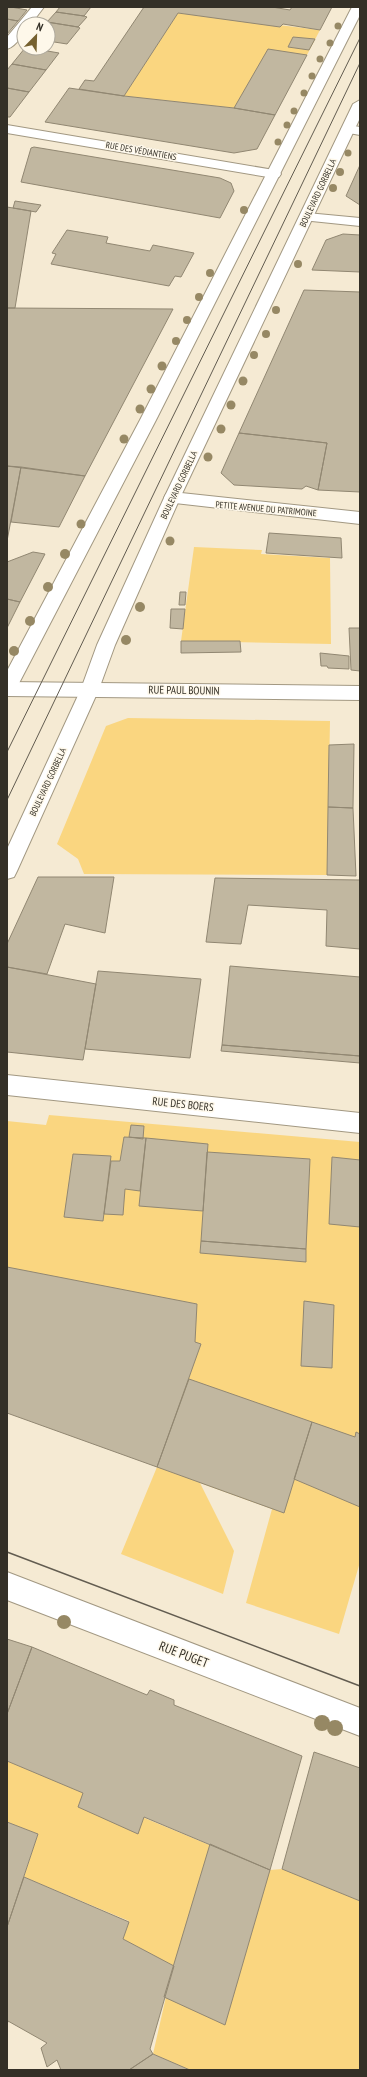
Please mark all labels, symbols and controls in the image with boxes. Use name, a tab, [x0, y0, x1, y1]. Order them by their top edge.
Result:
north arrow	[16, 16, 56, 56]
text: N	[34, 19, 45, 34]
street label: RUE DES VÉDIANTIENS	[105, 139, 177, 162]
street label: BOULEVARD GORBELLA	[297, 156, 338, 229]
street label: BOULEVARD GORBELLA	[158, 448, 199, 521]
street label: PETITE AVENUE DU PATRIMOINE	[215, 499, 317, 518]
street label: RUE PAUL BOUNIN	[148, 682, 220, 698]
street label: BOULEVARD GORBELLA	[27, 745, 68, 818]
street label: RUE DES BOERS	[152, 1094, 215, 1114]
street label: RUE PUGET	[157, 1637, 211, 1672]

